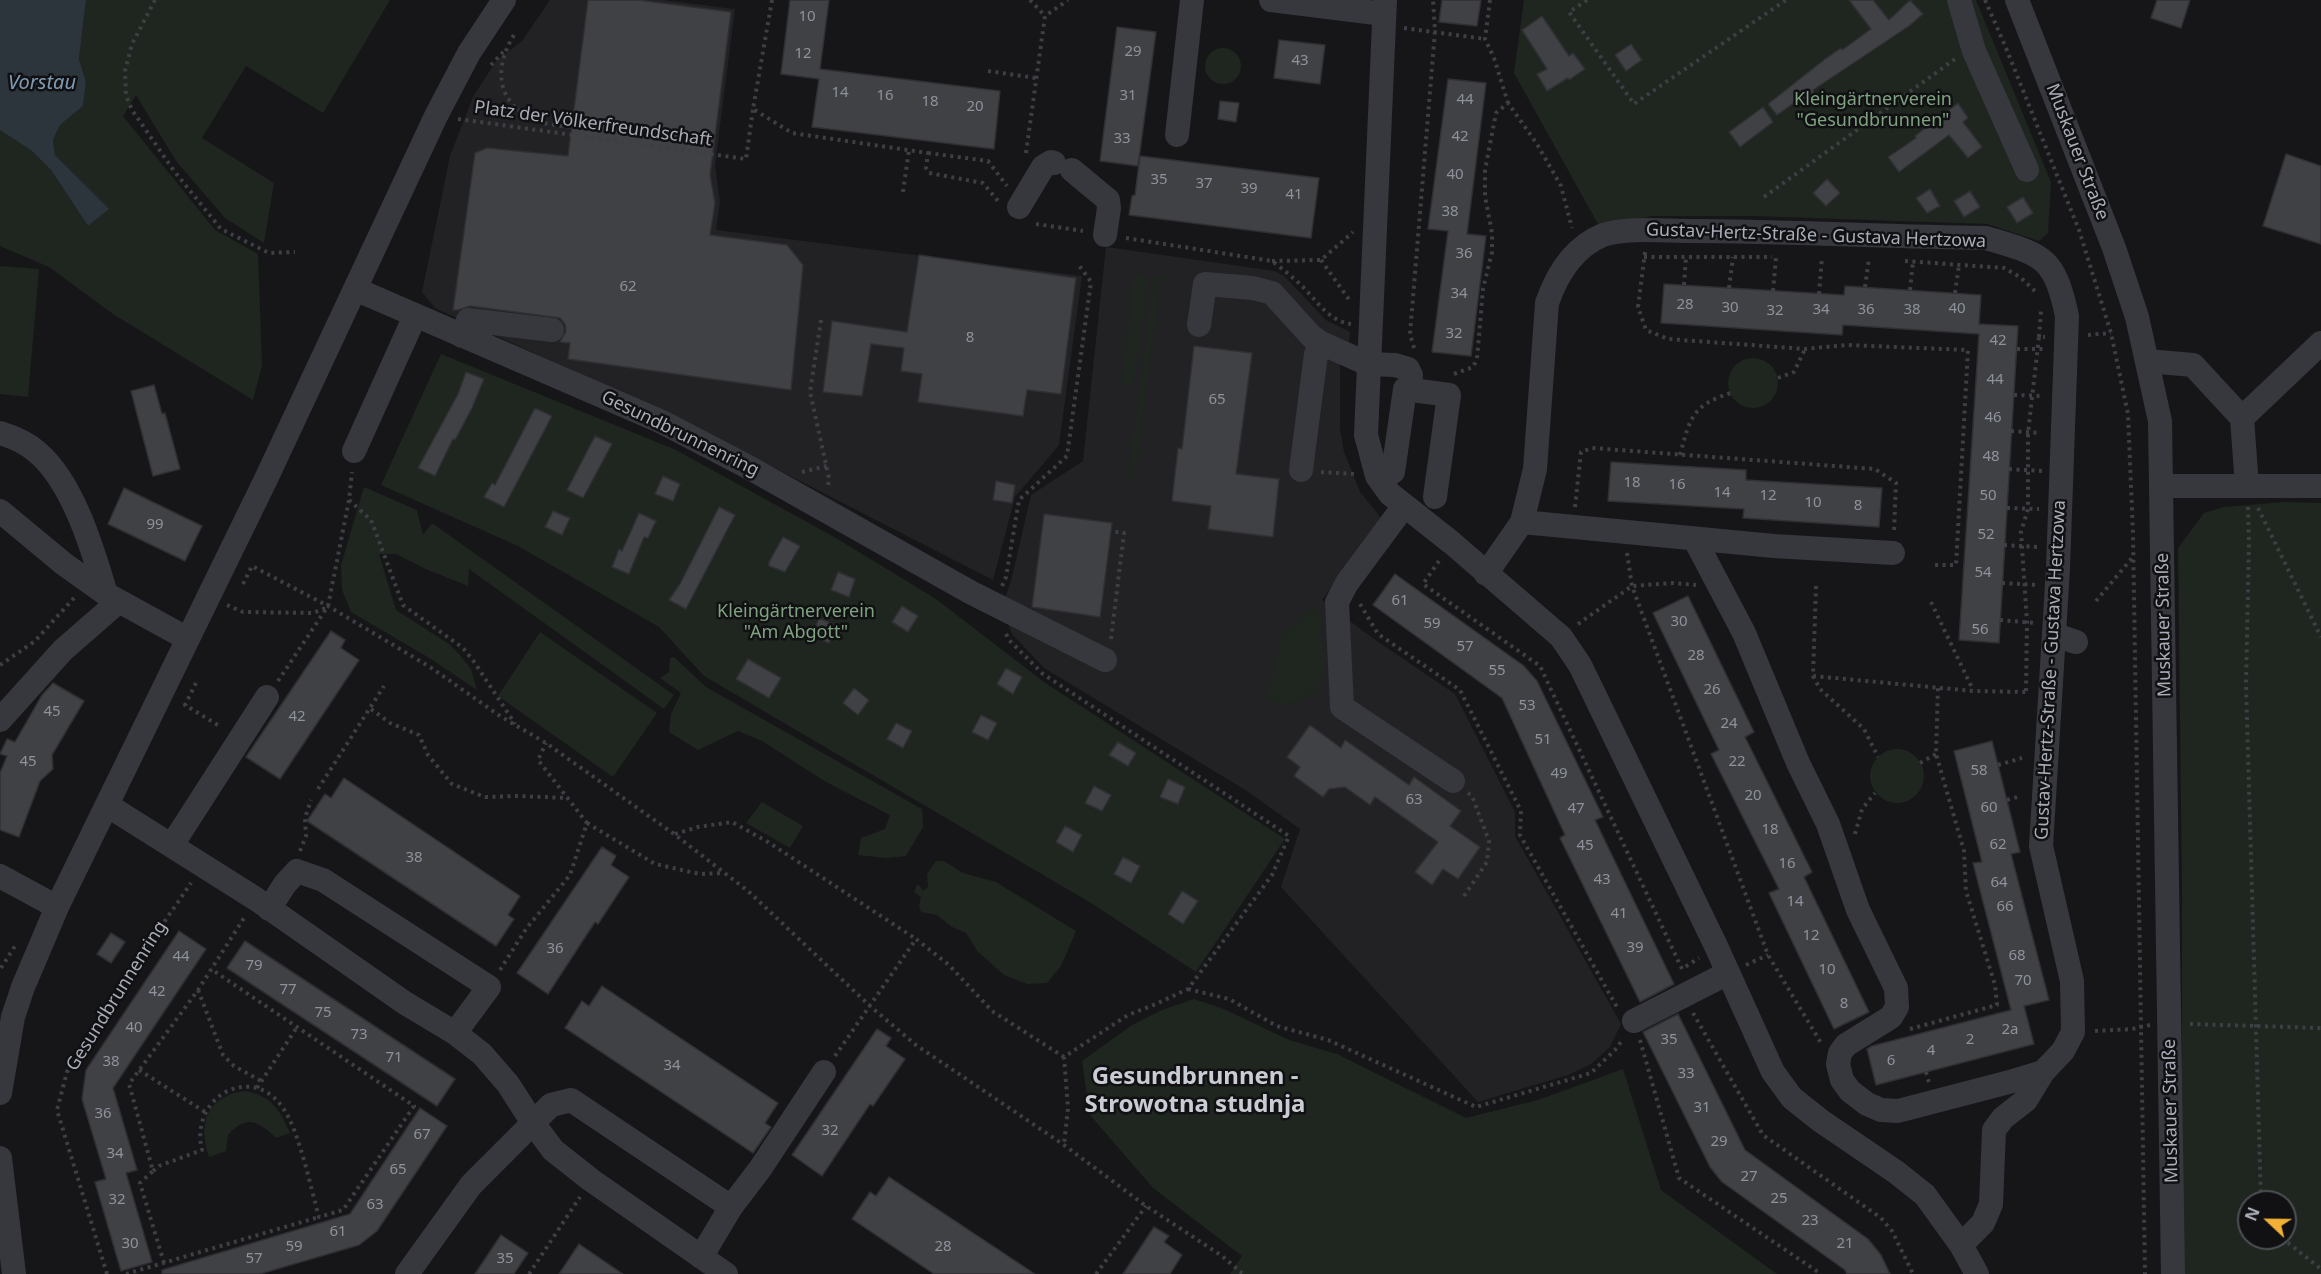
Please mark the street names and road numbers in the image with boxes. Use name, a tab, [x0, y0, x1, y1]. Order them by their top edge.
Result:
street label: Muskauer Straße	[2041, 81, 2113, 223]
street label: Platz der Völkerfreundschaft	[473, 97, 713, 151]
street label: Gustav-Hertz-Straße - Gustava Hertzowa	[1646, 219, 1986, 253]
street label: Gesundbrunnenring	[598, 386, 762, 482]
street label: Gustav-Hertz-Straße - Gustava Hertzowa	[2031, 500, 2071, 840]
street label: Muskauer Straße	[2152, 553, 2176, 697]
street label: Gesundbrunnenring	[62, 917, 172, 1075]
street label: Muskauer Straße	[2159, 1039, 2183, 1183]

